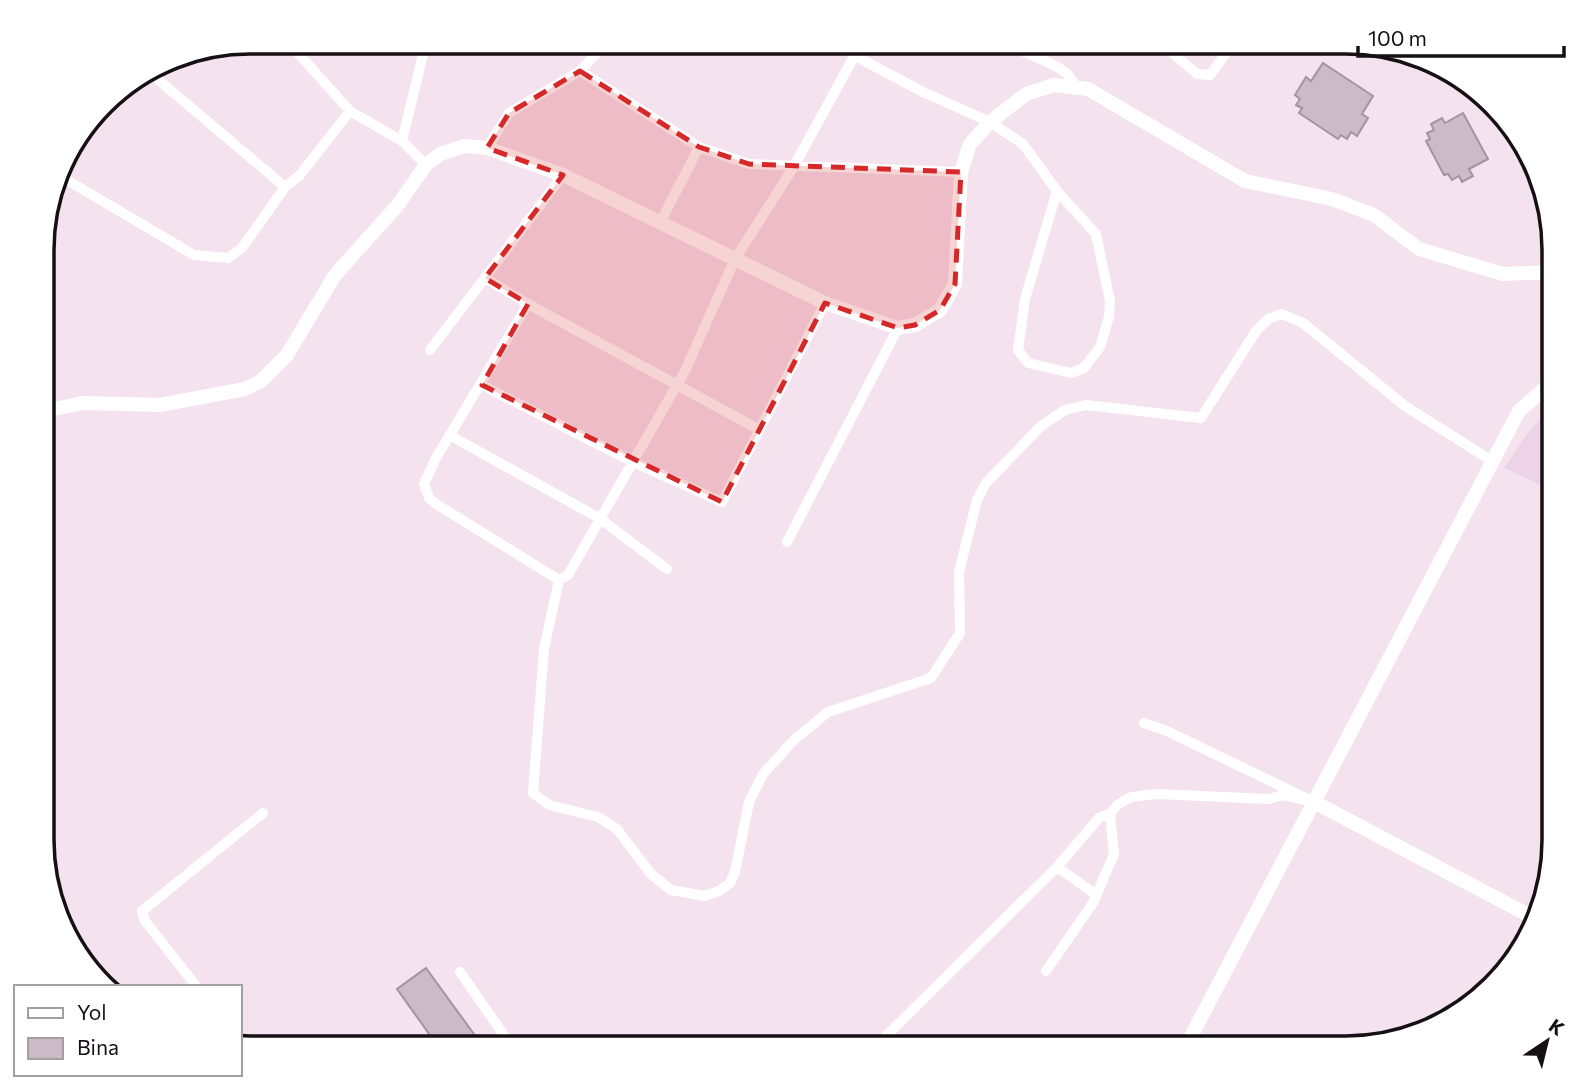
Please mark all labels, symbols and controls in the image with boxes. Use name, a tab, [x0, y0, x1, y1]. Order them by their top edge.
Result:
scale bar	[1358, 14, 1564, 58]
text: 100 m	[1368, 25, 1427, 50]
legend	[14, 985, 242, 1076]
text: Yol	[77, 999, 107, 1024]
north arrow	[1512, 1006, 1582, 1076]
text: K	[1545, 1013, 1569, 1040]
text: Bina	[77, 1034, 119, 1059]

